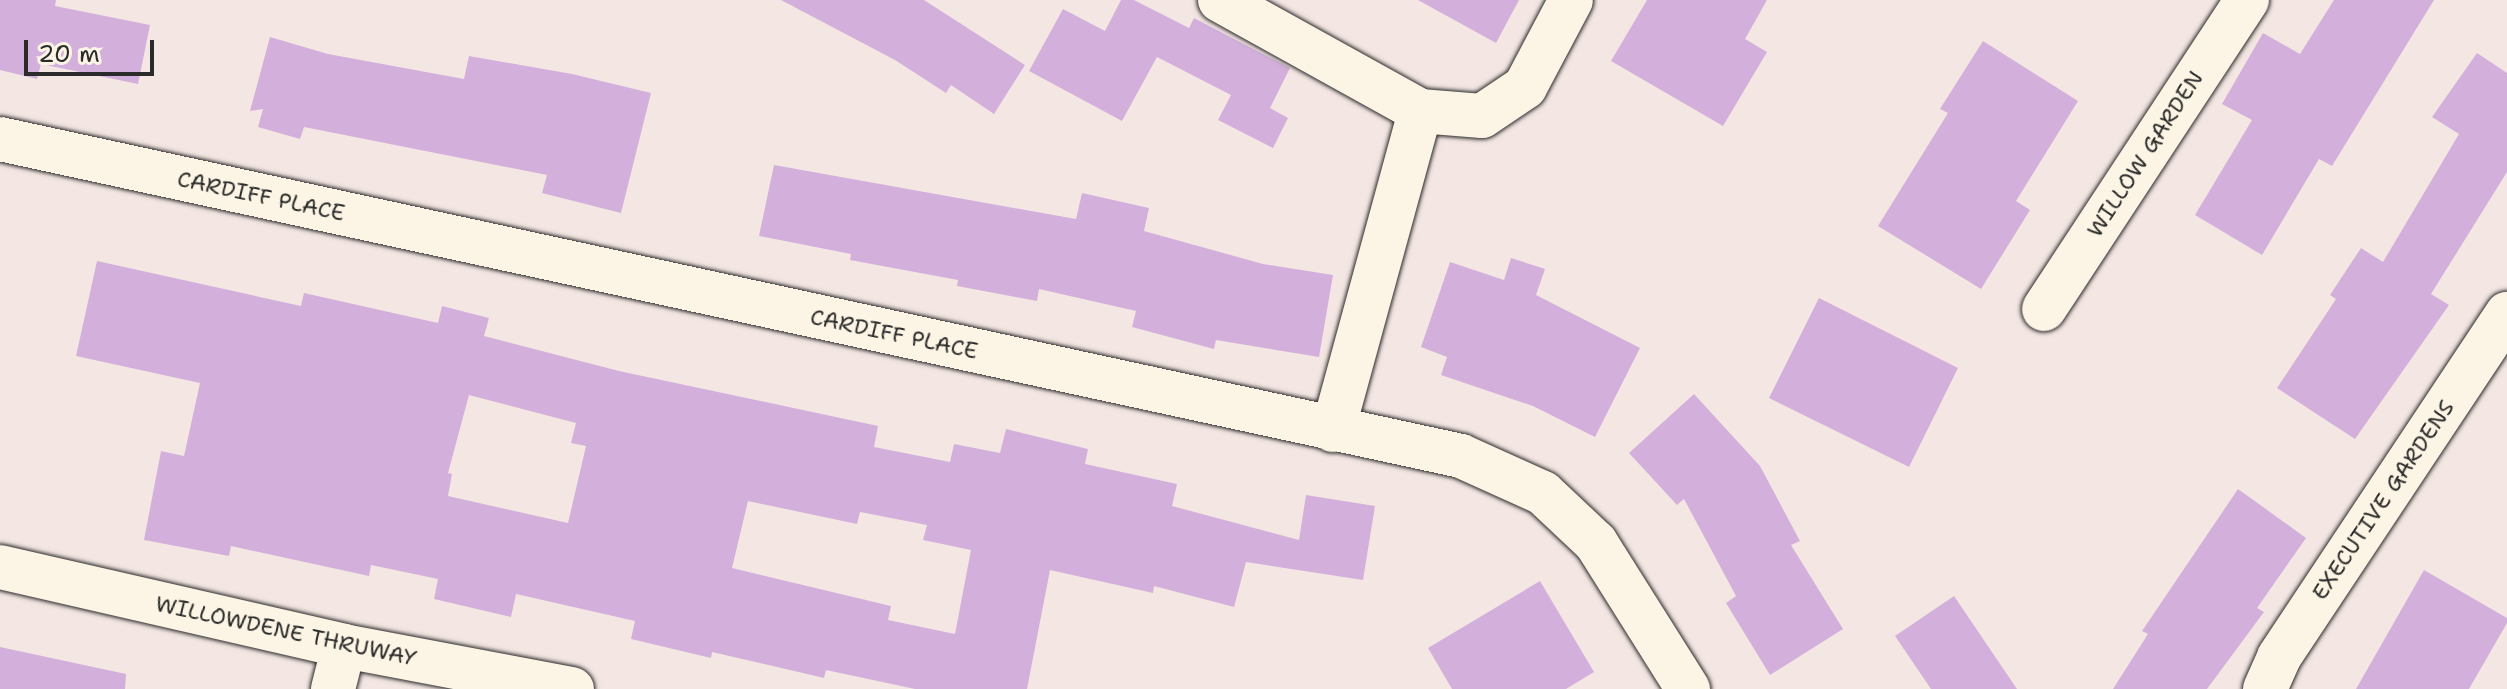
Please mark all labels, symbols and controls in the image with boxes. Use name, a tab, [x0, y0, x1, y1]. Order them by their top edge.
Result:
scale bar	[28, 24, 158, 74]
text: 20 m	[38, 38, 100, 70]
street label: WILLOW GARDEN	[2081, 66, 2209, 242]
street label: CARDIFF PLACE	[175, 165, 347, 227]
street label: CARDIFF PLACE	[808, 303, 980, 365]
street label: EXECUTIVE GARDENS	[2306, 395, 2460, 605]
street label: WILLOWDENE THRUWAY	[153, 590, 419, 672]

